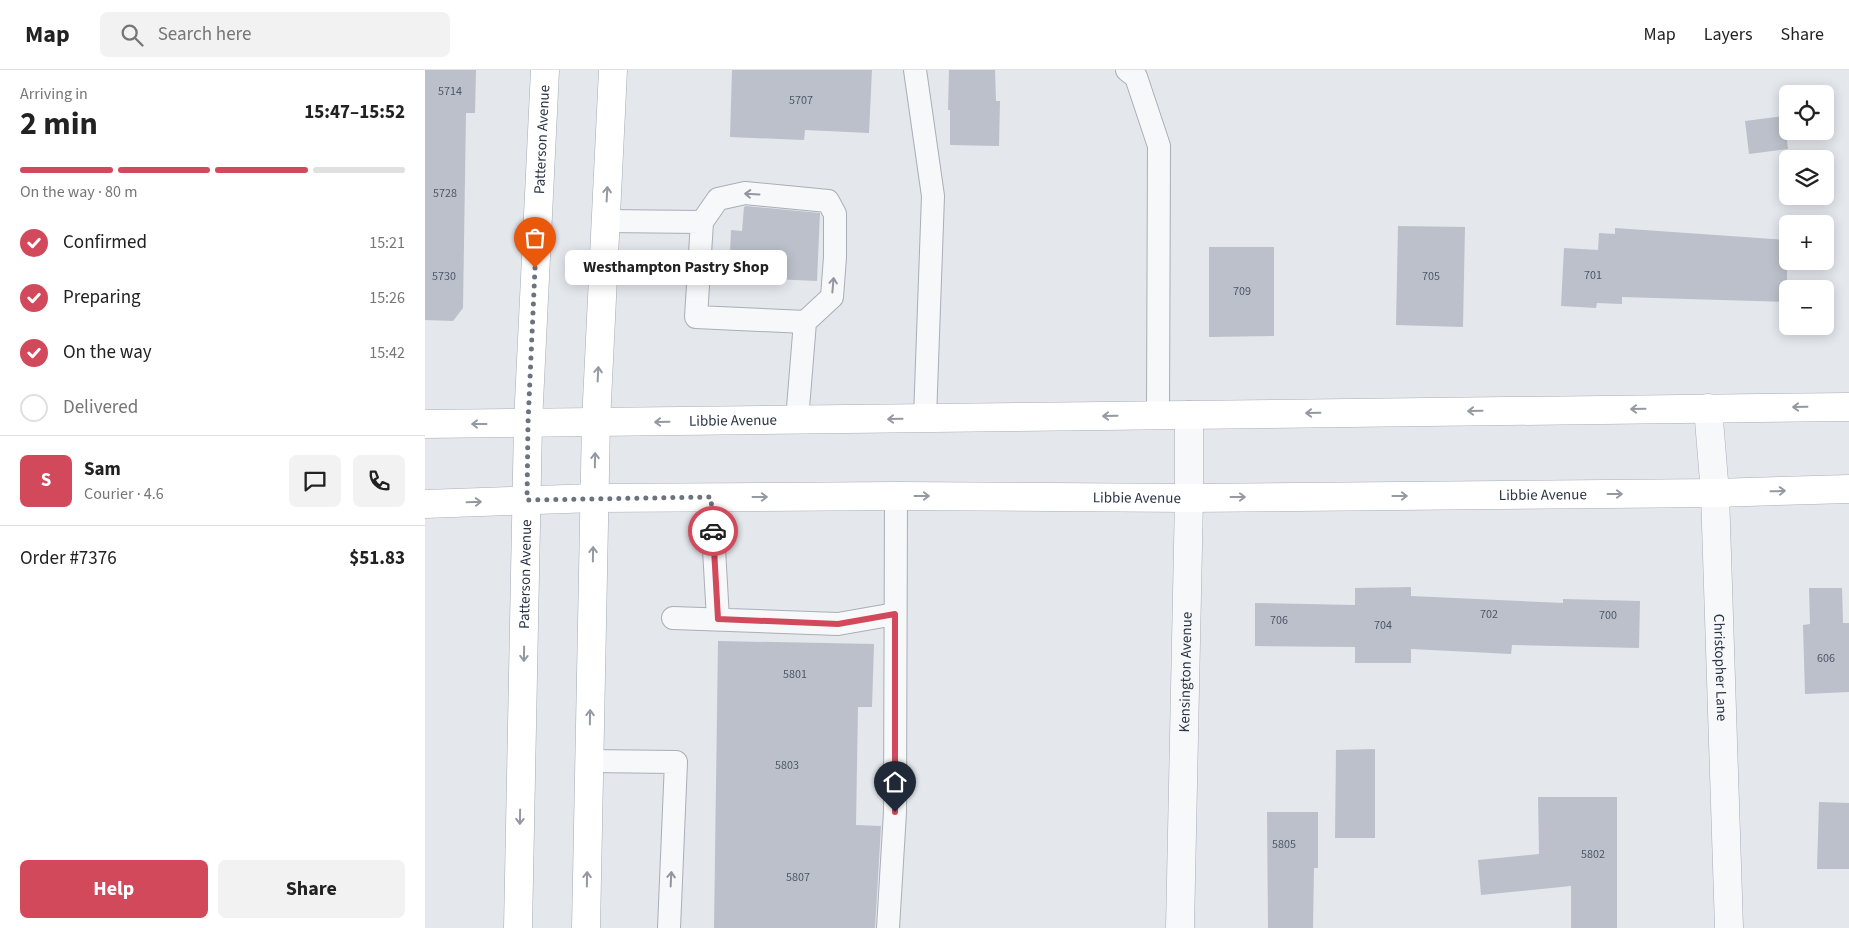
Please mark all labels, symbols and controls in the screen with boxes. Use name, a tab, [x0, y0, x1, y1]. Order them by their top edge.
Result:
search box	[100, 12, 450, 57]
text: Map	[25, 17, 70, 52]
icon: search	[118, 21, 146, 49]
text: Search here	[158, 21, 251, 48]
text: Map	[1644, 22, 1676, 47]
text: Layers	[1704, 22, 1753, 47]
text: Share	[1781, 22, 1824, 47]
text: Arriving in	[20, 83, 88, 105]
house number: 5714	[438, 83, 462, 100]
street label: Patterson Avenue	[529, 84, 555, 195]
map controls	[1779, 85, 1834, 335]
button: locate	[1779, 85, 1834, 140]
house number: 5707	[789, 92, 813, 109]
text: 15:47–15:52	[304, 99, 405, 126]
text: 2 min	[20, 101, 98, 147]
button: layers	[1779, 150, 1834, 205]
text: On the way · 80 m	[20, 181, 137, 203]
house number: 5728	[433, 185, 457, 202]
one-way arrow	[602, 186, 612, 202]
one-way arrow	[744, 189, 760, 198]
button: +	[1779, 215, 1834, 270]
pin	[514, 217, 556, 268]
icon: bag	[521, 224, 549, 252]
icon: check	[20, 229, 48, 257]
text: Confirmed	[63, 229, 147, 256]
text: 15:21	[369, 232, 405, 254]
callout: Westhampton Pastry Shop	[565, 250, 787, 286]
text: Westhampton Pastry Shop	[583, 256, 769, 278]
house number: 701	[1584, 267, 1602, 284]
house number: 5730	[432, 268, 456, 285]
house number: 705	[1422, 268, 1440, 285]
one-way arrow	[828, 277, 837, 293]
button: −	[1779, 280, 1834, 335]
house number: 709	[1233, 283, 1251, 300]
icon: check	[20, 284, 48, 312]
text: Preparing	[63, 284, 141, 311]
text: 15:26	[369, 287, 405, 309]
icon: check	[20, 339, 48, 367]
text: On the way	[63, 339, 152, 366]
text: 15:42	[369, 342, 405, 364]
one-way arrow	[594, 366, 603, 382]
text: Delivered	[63, 394, 138, 421]
one-way arrow	[1793, 402, 1809, 412]
one-way arrow	[1630, 404, 1646, 414]
one-way arrow	[1468, 406, 1484, 416]
one-way arrow	[1305, 408, 1322, 418]
street label: Libbie Avenue	[689, 410, 777, 432]
one-way arrow	[1102, 411, 1118, 421]
one-way arrow	[887, 414, 903, 424]
one-way arrow	[654, 417, 670, 427]
one-way arrow	[472, 419, 488, 428]
one-way arrow	[591, 452, 600, 468]
button: chat	[289, 455, 341, 507]
button: phone	[353, 455, 405, 507]
text: Sam	[84, 456, 121, 483]
text: S	[41, 467, 51, 494]
text: Courier · 4.6	[84, 483, 164, 505]
street label: Libbie Avenue	[1499, 484, 1587, 506]
street label: Libbie Avenue	[1093, 487, 1181, 509]
one-way arrow	[1770, 487, 1786, 496]
one-way arrow	[1607, 489, 1623, 499]
one-way arrow	[914, 491, 930, 501]
one-way arrow	[1392, 491, 1408, 501]
one-way arrow	[751, 492, 767, 502]
one-way arrow	[1230, 492, 1246, 502]
one-way arrow	[465, 497, 481, 507]
courier	[688, 506, 738, 556]
icon: car	[699, 517, 727, 545]
street label: Patterson Avenue	[514, 519, 537, 629]
text: Order #7376	[20, 545, 117, 572]
text: $51.83	[349, 545, 405, 572]
one-way arrow	[589, 547, 598, 563]
house number: 702	[1480, 606, 1498, 623]
house number: 700	[1599, 607, 1617, 624]
street label: Kensington Avenue	[1174, 612, 1198, 733]
house number: 706	[1270, 612, 1288, 629]
street label: Christopher Lane	[1708, 614, 1732, 722]
house number: 704	[1374, 617, 1392, 634]
one-way arrow	[519, 646, 528, 662]
house number: 606	[1817, 650, 1835, 667]
house number: 5801	[783, 666, 807, 683]
one-way arrow	[585, 709, 595, 726]
house number: 5803	[775, 757, 799, 774]
pin	[874, 761, 916, 812]
icon: home	[881, 768, 909, 796]
one-way arrow	[515, 808, 525, 824]
house number: 5805	[1272, 836, 1296, 853]
house number: 5802	[1581, 846, 1605, 863]
button: Help	[20, 860, 208, 918]
button: Share	[218, 860, 405, 918]
house number: 5807	[786, 869, 810, 886]
one-way arrow	[582, 872, 592, 888]
one-way arrow	[666, 872, 676, 888]

